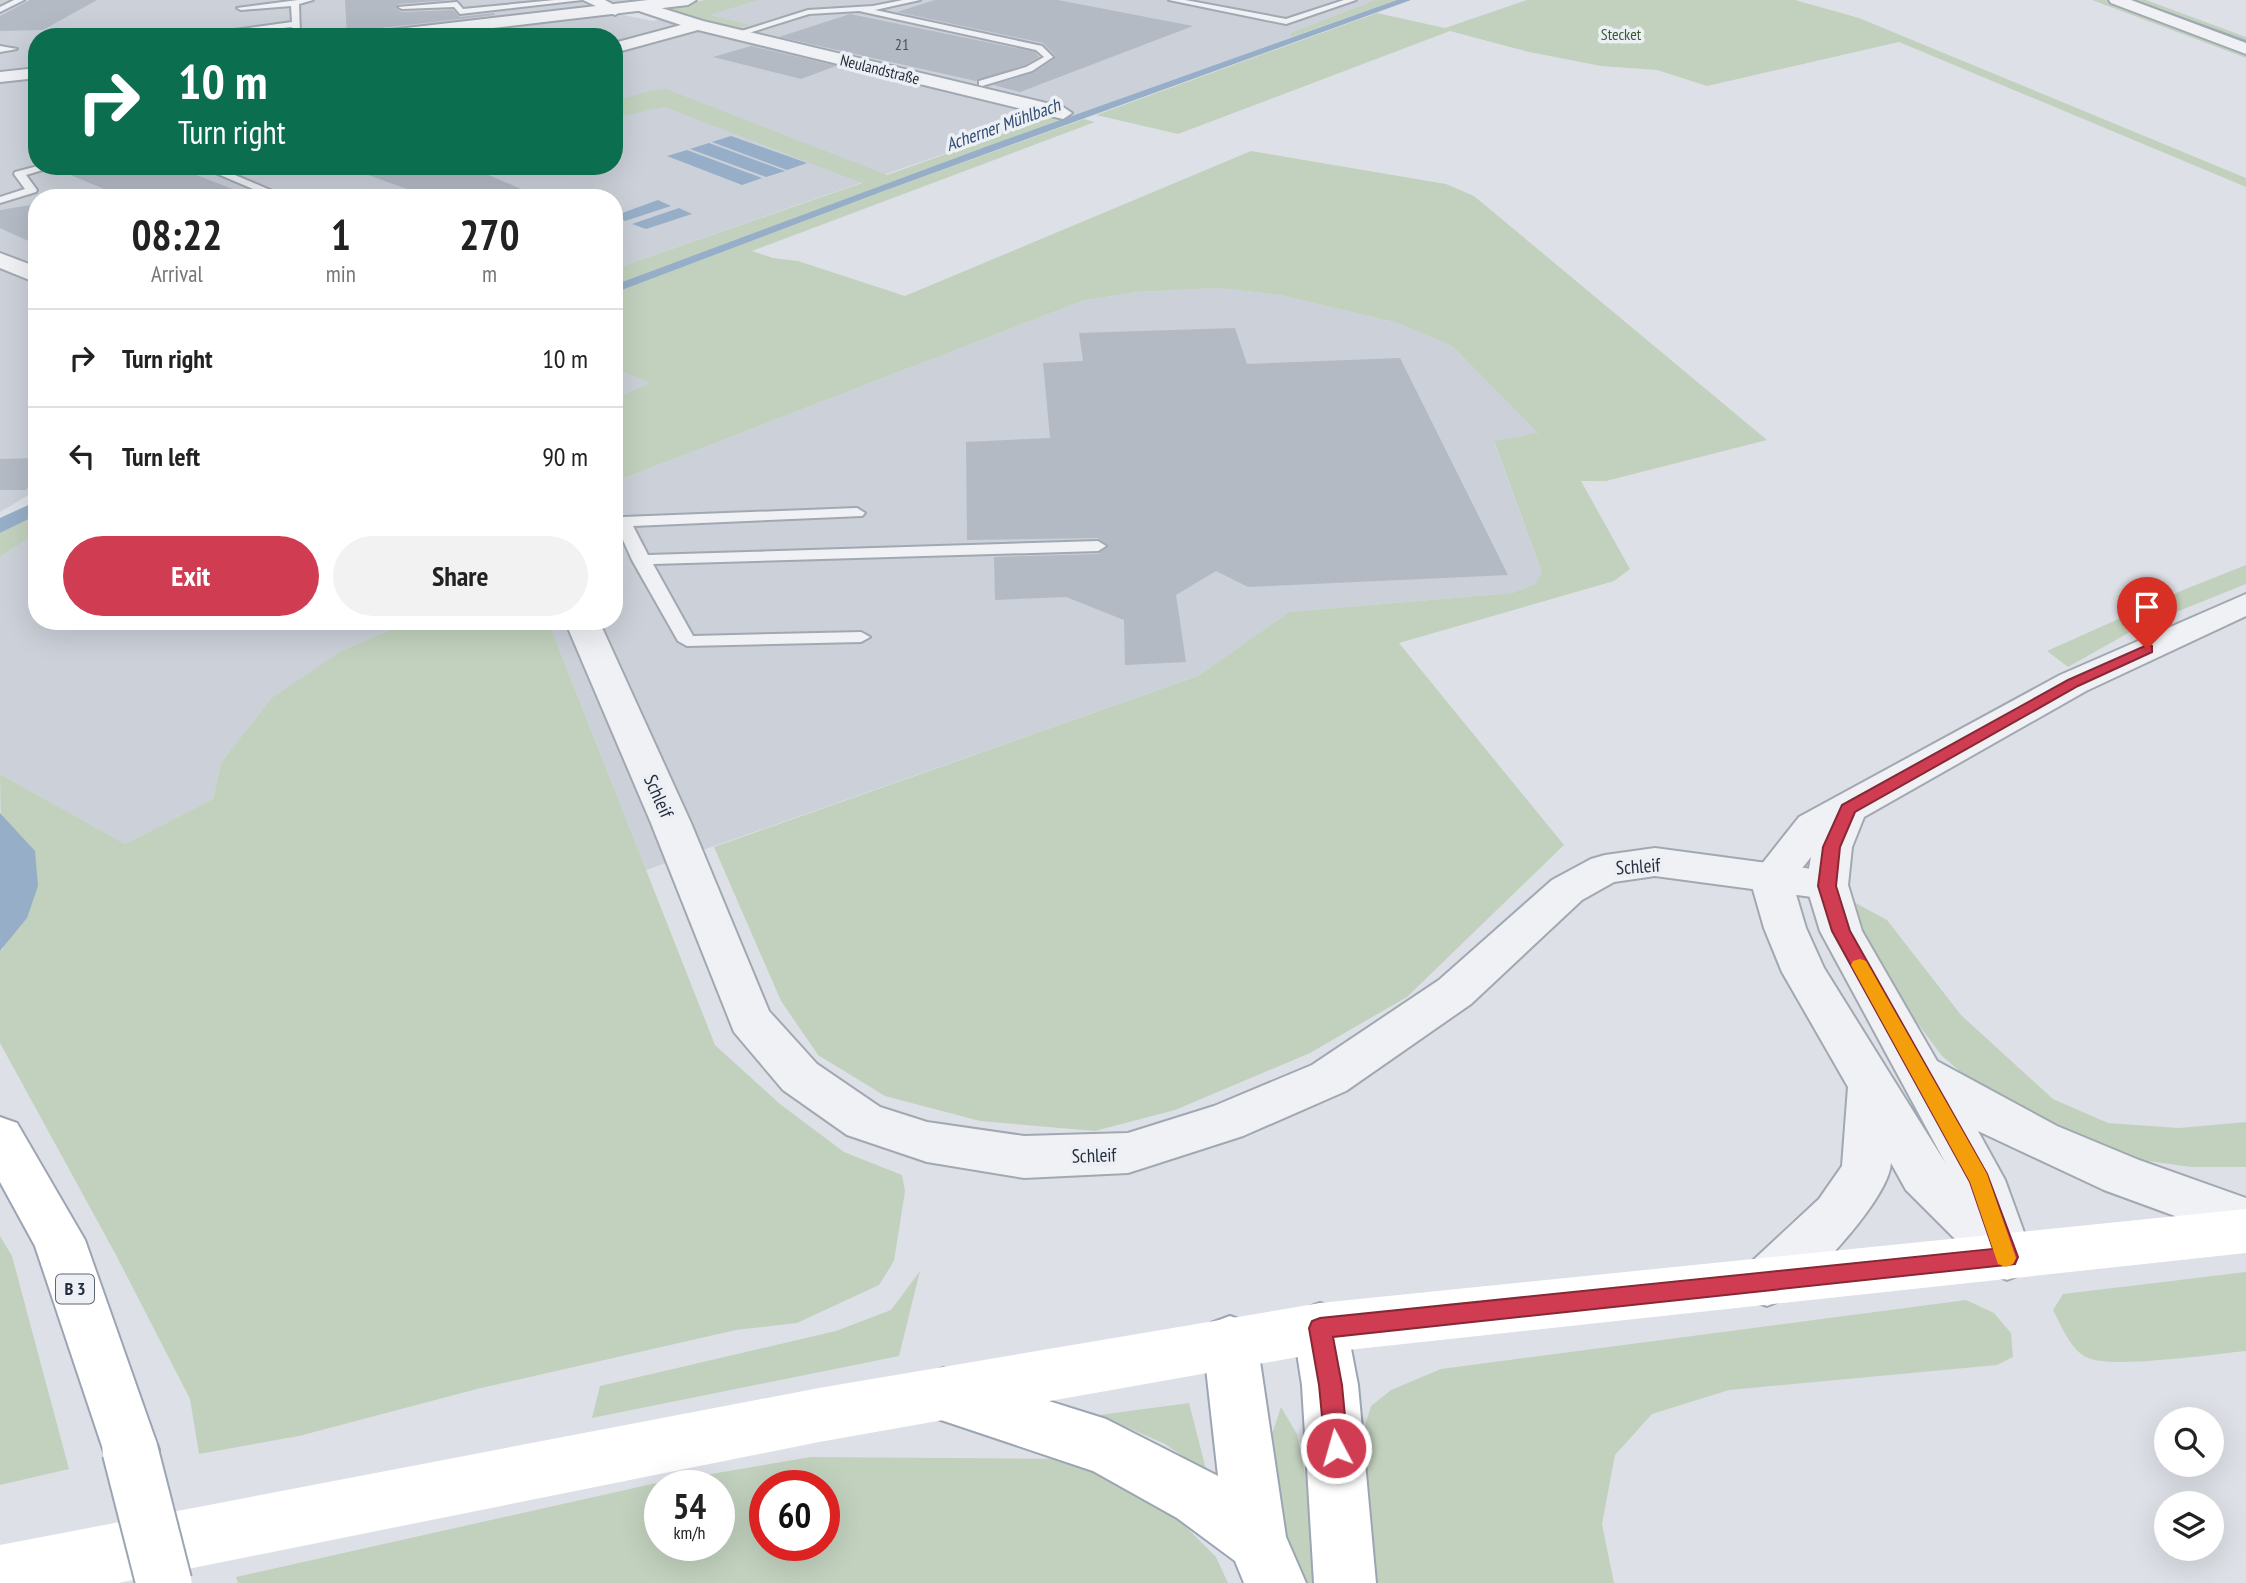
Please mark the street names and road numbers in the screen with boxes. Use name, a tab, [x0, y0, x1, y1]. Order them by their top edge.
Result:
street label: Neulandstraße	[838, 49, 922, 89]
street label: Schleif	[639, 771, 679, 822]
street label: Schleif	[1615, 852, 1662, 880]
street label: Schleif	[1071, 1142, 1118, 1168]
road number: B 3	[56, 1274, 94, 1304]

